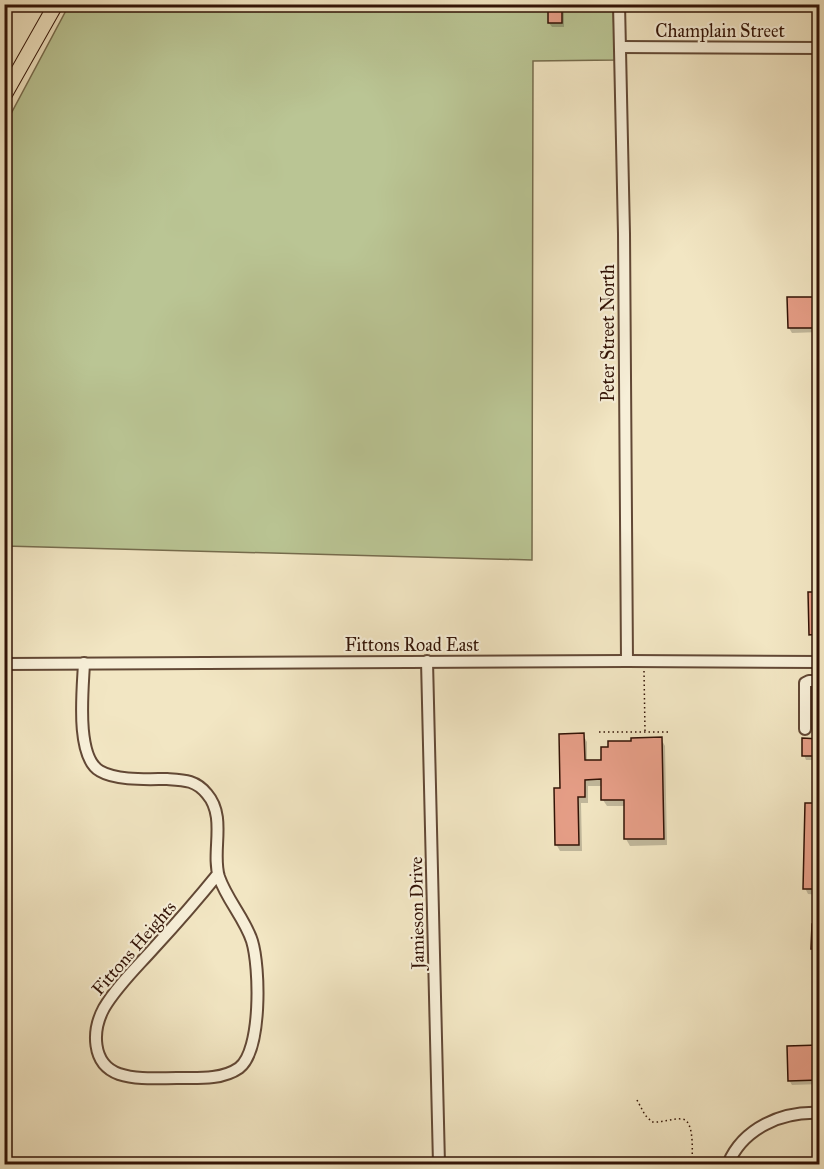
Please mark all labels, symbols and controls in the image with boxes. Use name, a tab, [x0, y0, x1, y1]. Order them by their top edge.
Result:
street label: Champlain Street	[655, 20, 785, 42]
street label: Peter Street North	[597, 264, 619, 402]
street label: Fittons Road East	[345, 634, 480, 656]
street label: Jamieson Drive	[405, 856, 430, 972]
street label: Fittons Heights	[87, 896, 182, 1000]

